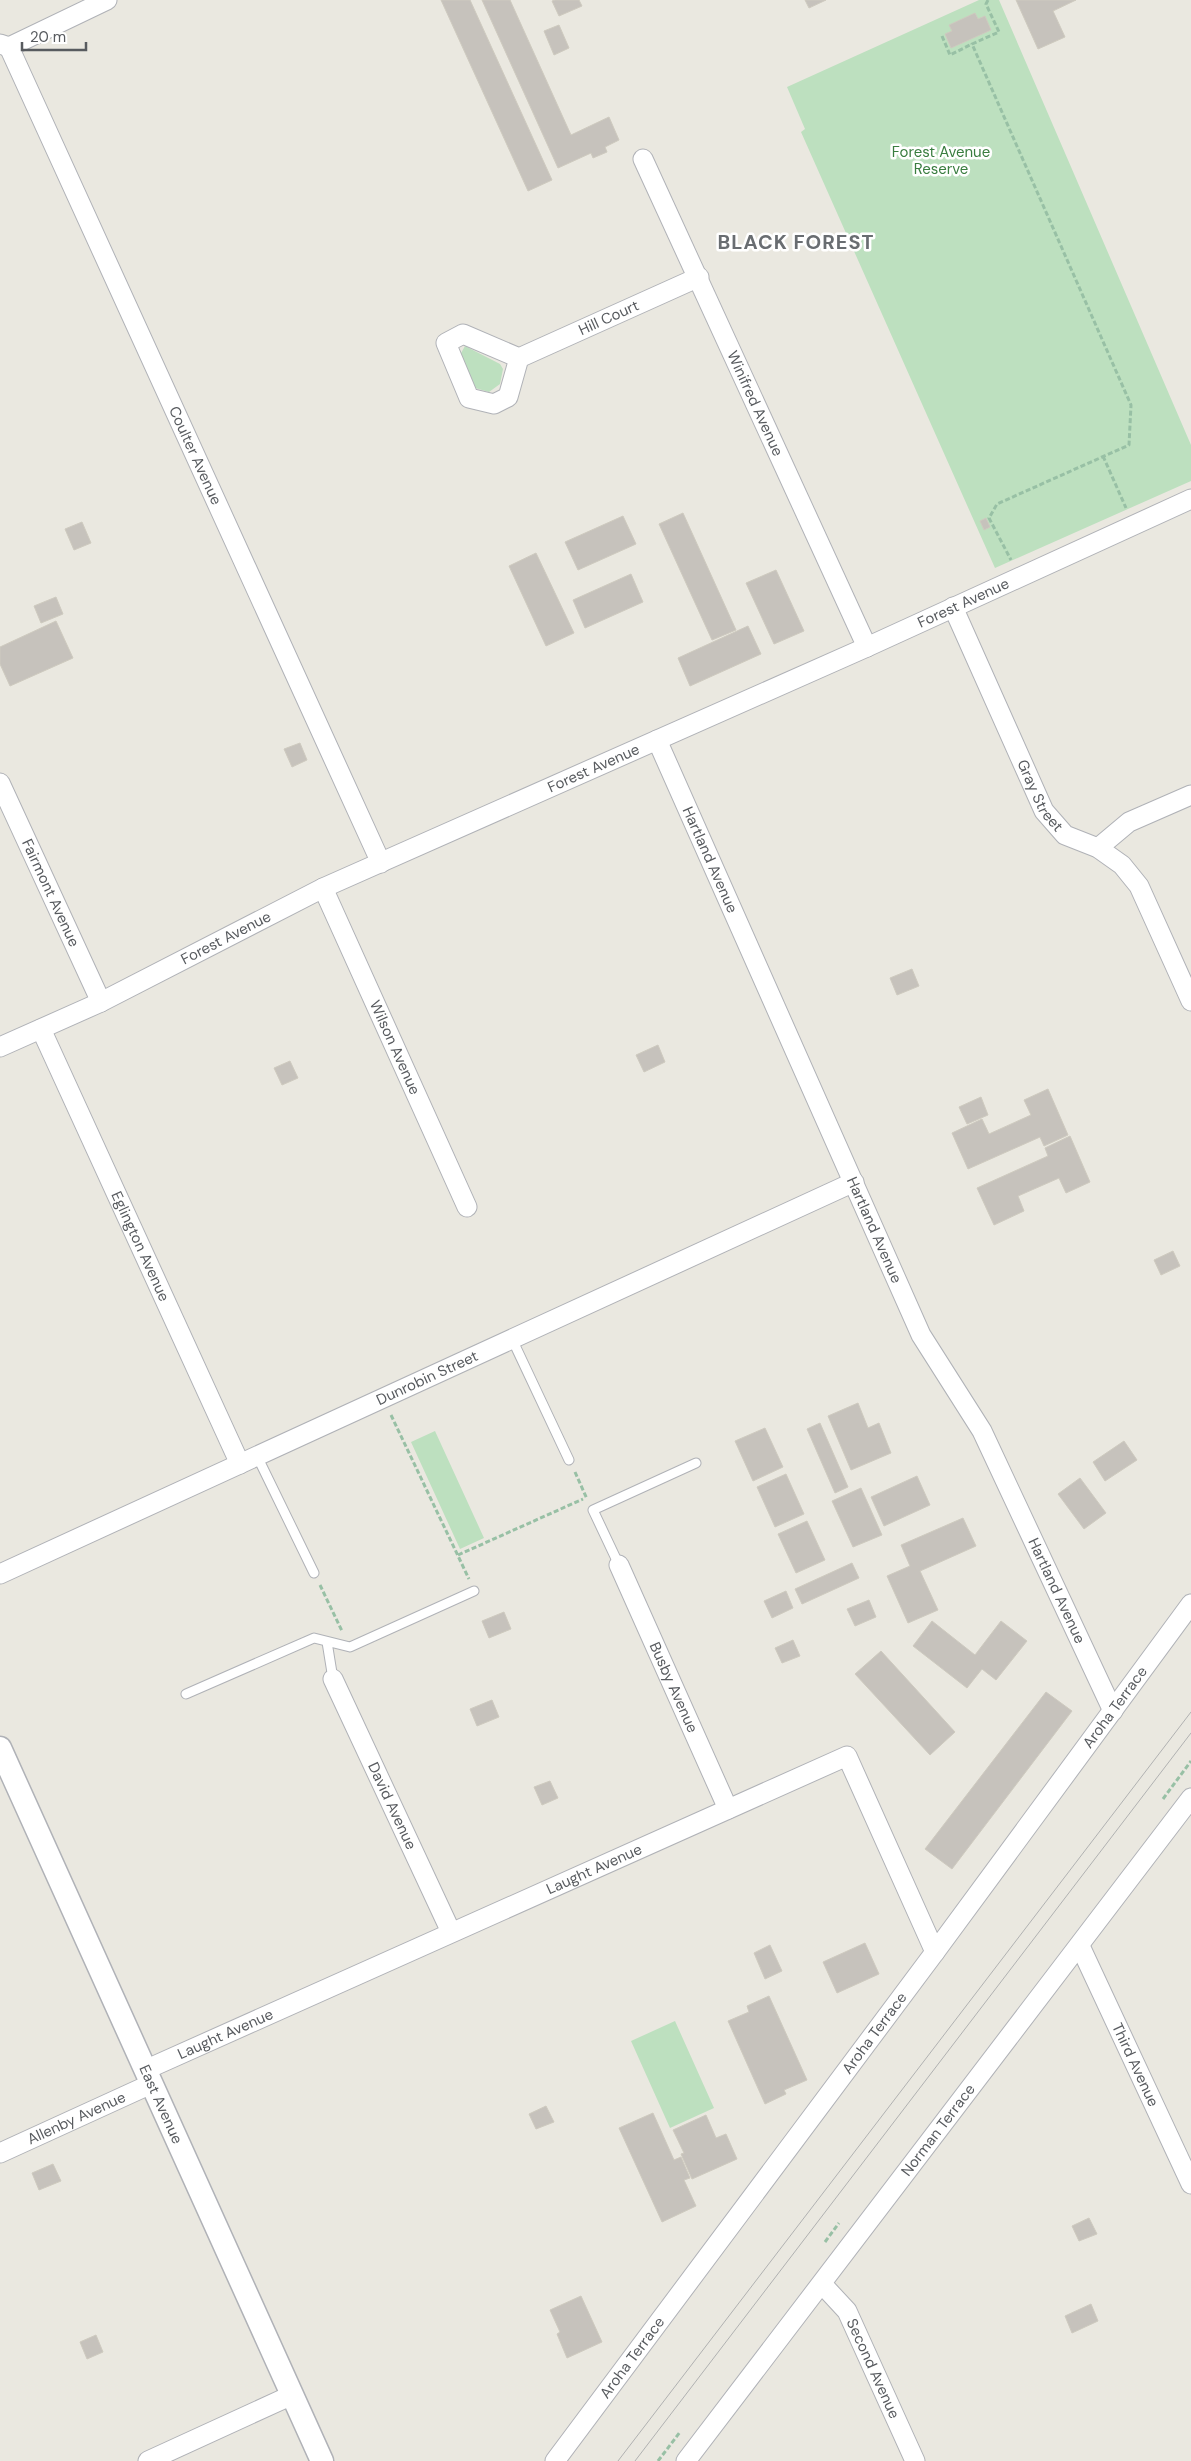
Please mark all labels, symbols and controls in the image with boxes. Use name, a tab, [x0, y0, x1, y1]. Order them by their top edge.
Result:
scale bar	[22, 20, 86, 52]
text: 20 m	[30, 27, 66, 47]
park label: Forest Avenue Reserve	[892, 142, 990, 179]
district label: BLACK FOREST	[718, 229, 874, 255]
street label: Hill Court	[575, 295, 642, 340]
street label: Winifred Avenue	[722, 348, 788, 459]
street label: Coulter Avenue	[164, 403, 226, 508]
street label: Forest Avenue	[914, 573, 1012, 633]
street label: Forest Avenue	[544, 739, 643, 797]
street label: Gray Street	[1012, 756, 1068, 836]
street label: Hartland Avenue	[678, 803, 742, 916]
street label: Fairmont Avenue	[17, 836, 84, 950]
street label: Forest Avenue	[178, 906, 274, 969]
street label: Wilson Avenue	[365, 997, 425, 1098]
street label: Hartland Avenue	[842, 1174, 907, 1286]
street label: Eglington Avenue	[107, 1188, 174, 1305]
street label: Dunrobin Street	[373, 1346, 481, 1410]
street label: Hartland Avenue	[1023, 1535, 1090, 1647]
street label: Busby Avenue	[645, 1639, 703, 1736]
street label: Aroha Terrace	[1078, 1662, 1152, 1752]
street label: David Avenue	[363, 1759, 421, 1853]
street label: Laught Avenue	[543, 1839, 645, 1899]
street label: Aroha Terrace	[837, 1988, 911, 2078]
street label: Laught Avenue	[174, 2004, 276, 2064]
street label: Third Avenue	[1107, 2020, 1164, 2110]
street label: East Avenue	[134, 2062, 187, 2147]
street label: Norman Terrace	[896, 2080, 980, 2180]
street label: Allenby Avenue	[24, 2087, 129, 2149]
street label: Aroha Terrace	[595, 2313, 669, 2402]
street label: Second Avenue	[842, 2315, 904, 2422]

